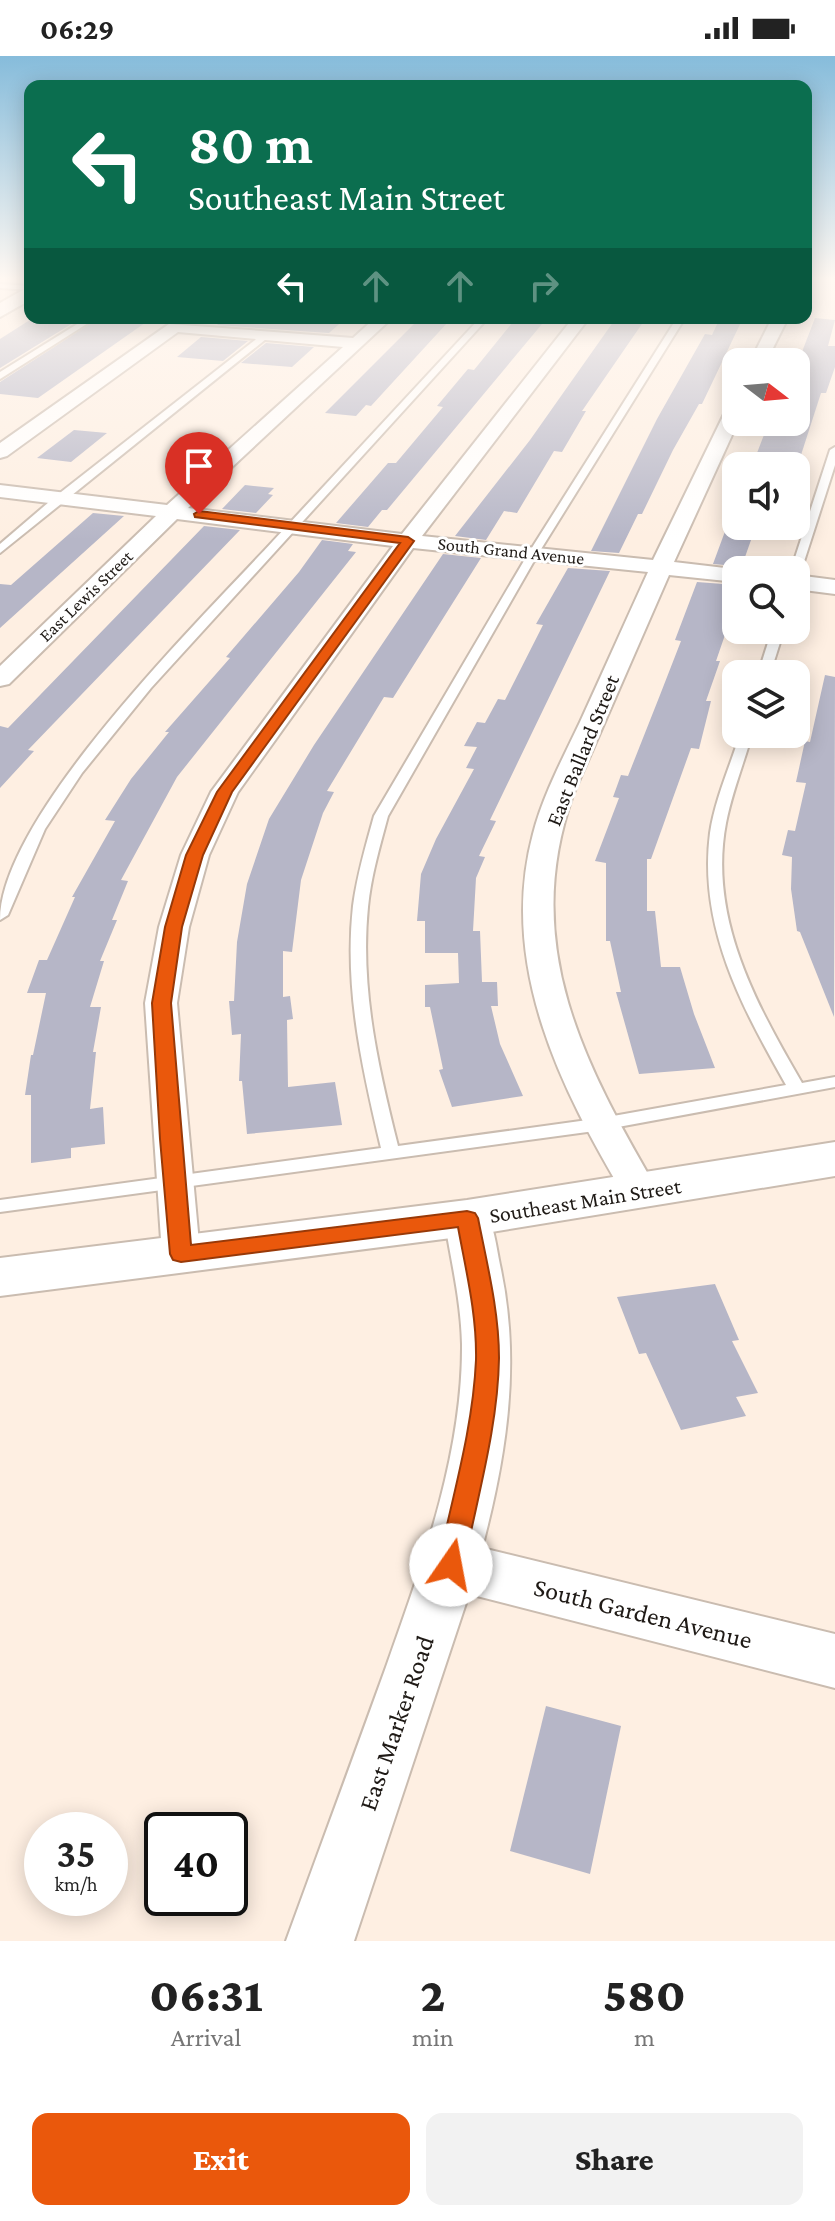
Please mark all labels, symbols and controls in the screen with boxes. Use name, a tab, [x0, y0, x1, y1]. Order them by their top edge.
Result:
text: 06:29	[40, 12, 114, 45]
icon: left	[56, 112, 160, 216]
text: 80 m	[188, 113, 313, 175]
text: Southeast Main Street	[188, 178, 505, 218]
icon: left	[270, 264, 314, 308]
icon: ahead	[354, 264, 398, 308]
icon: ahead	[438, 264, 482, 308]
icon: right	[522, 264, 566, 308]
north arrow	[722, 348, 810, 436]
map controls	[722, 348, 810, 748]
pin	[165, 432, 233, 514]
icon: arrive	[177, 444, 221, 488]
button: sound	[722, 452, 810, 540]
street label: South Grand Avenue	[437, 533, 585, 569]
street label: East Lewis Street	[35, 546, 138, 646]
button: search	[722, 556, 810, 644]
button: layers	[722, 660, 810, 748]
street label: East Ballard Street	[541, 670, 624, 829]
street label: Southeast Main Street	[488, 1173, 683, 1228]
position arrow	[409, 1523, 493, 1607]
street label: South Garden Avenue	[531, 1572, 755, 1655]
street label: East Marker Road	[353, 1632, 440, 1814]
speed limit sign: 40	[144, 1812, 248, 1916]
text: 35	[56, 1831, 96, 1876]
text: km/h	[54, 1873, 98, 1895]
text: 06:31	[149, 1968, 263, 2021]
text: 2	[420, 1968, 446, 2021]
text: 580	[603, 1968, 686, 2021]
text: Arrival	[171, 2023, 241, 2052]
text: min	[412, 2023, 454, 2052]
text: m	[634, 2023, 655, 2052]
button: Exit	[32, 2113, 410, 2205]
button: Share	[426, 2113, 803, 2205]

